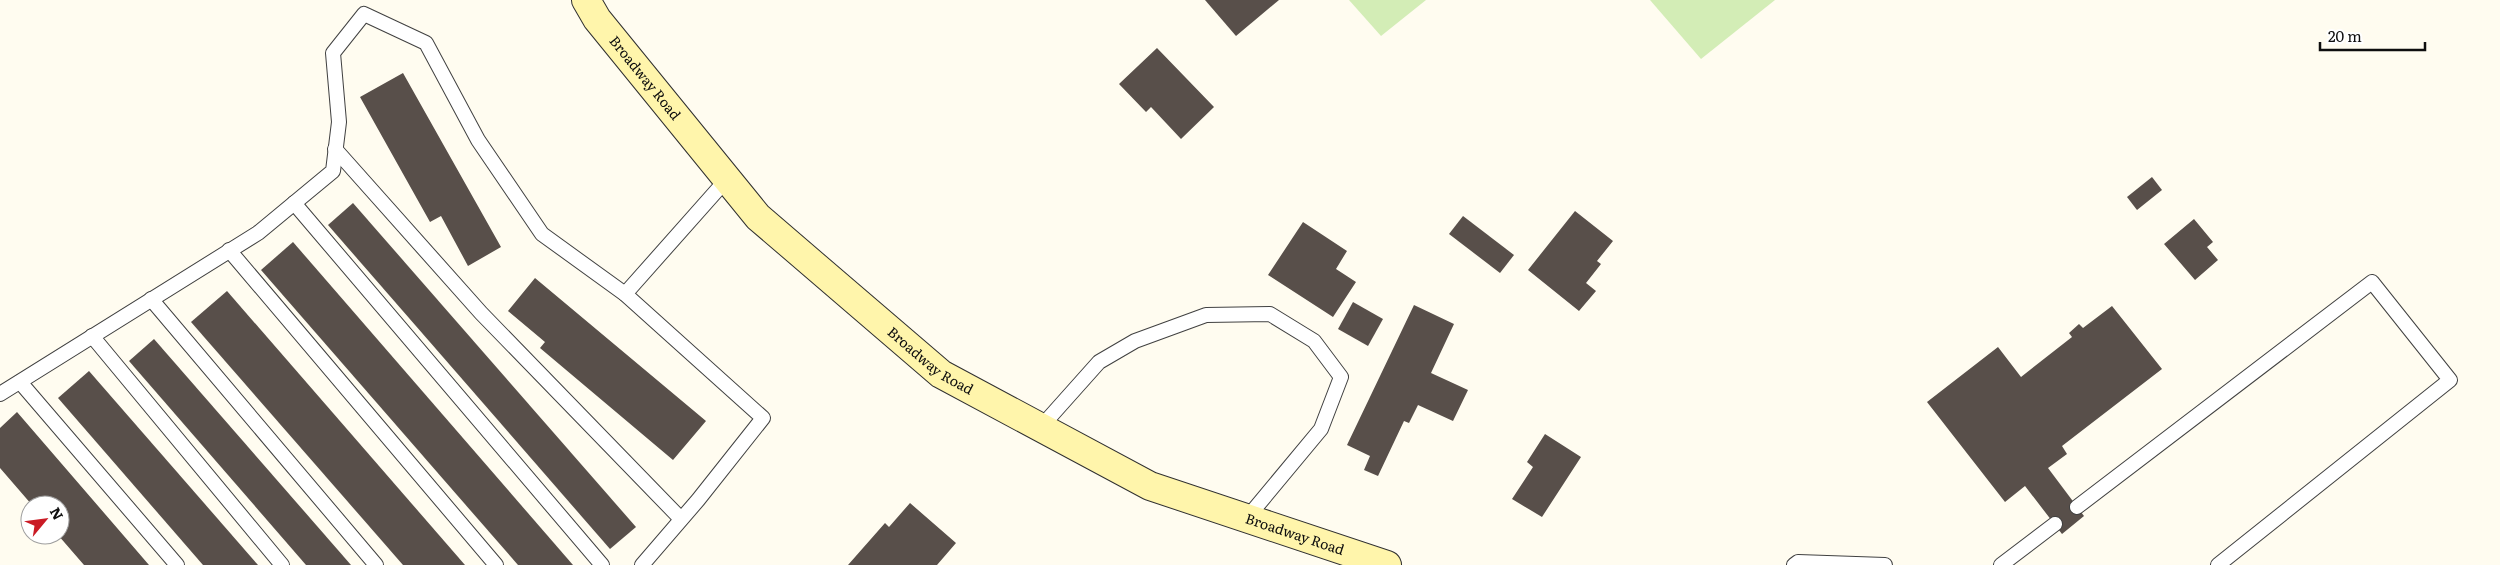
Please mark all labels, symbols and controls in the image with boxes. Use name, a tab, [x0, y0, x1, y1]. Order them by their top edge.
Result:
scale bar	[2320, 20, 2425, 52]
text: 20 m	[2328, 24, 2362, 47]
street label: Broadway Road	[605, 31, 686, 124]
street label: Broadway Road	[884, 321, 978, 399]
north arrow	[20, 495, 70, 545]
text: N	[46, 503, 69, 523]
street label: Broadway Road	[1243, 507, 1348, 559]

